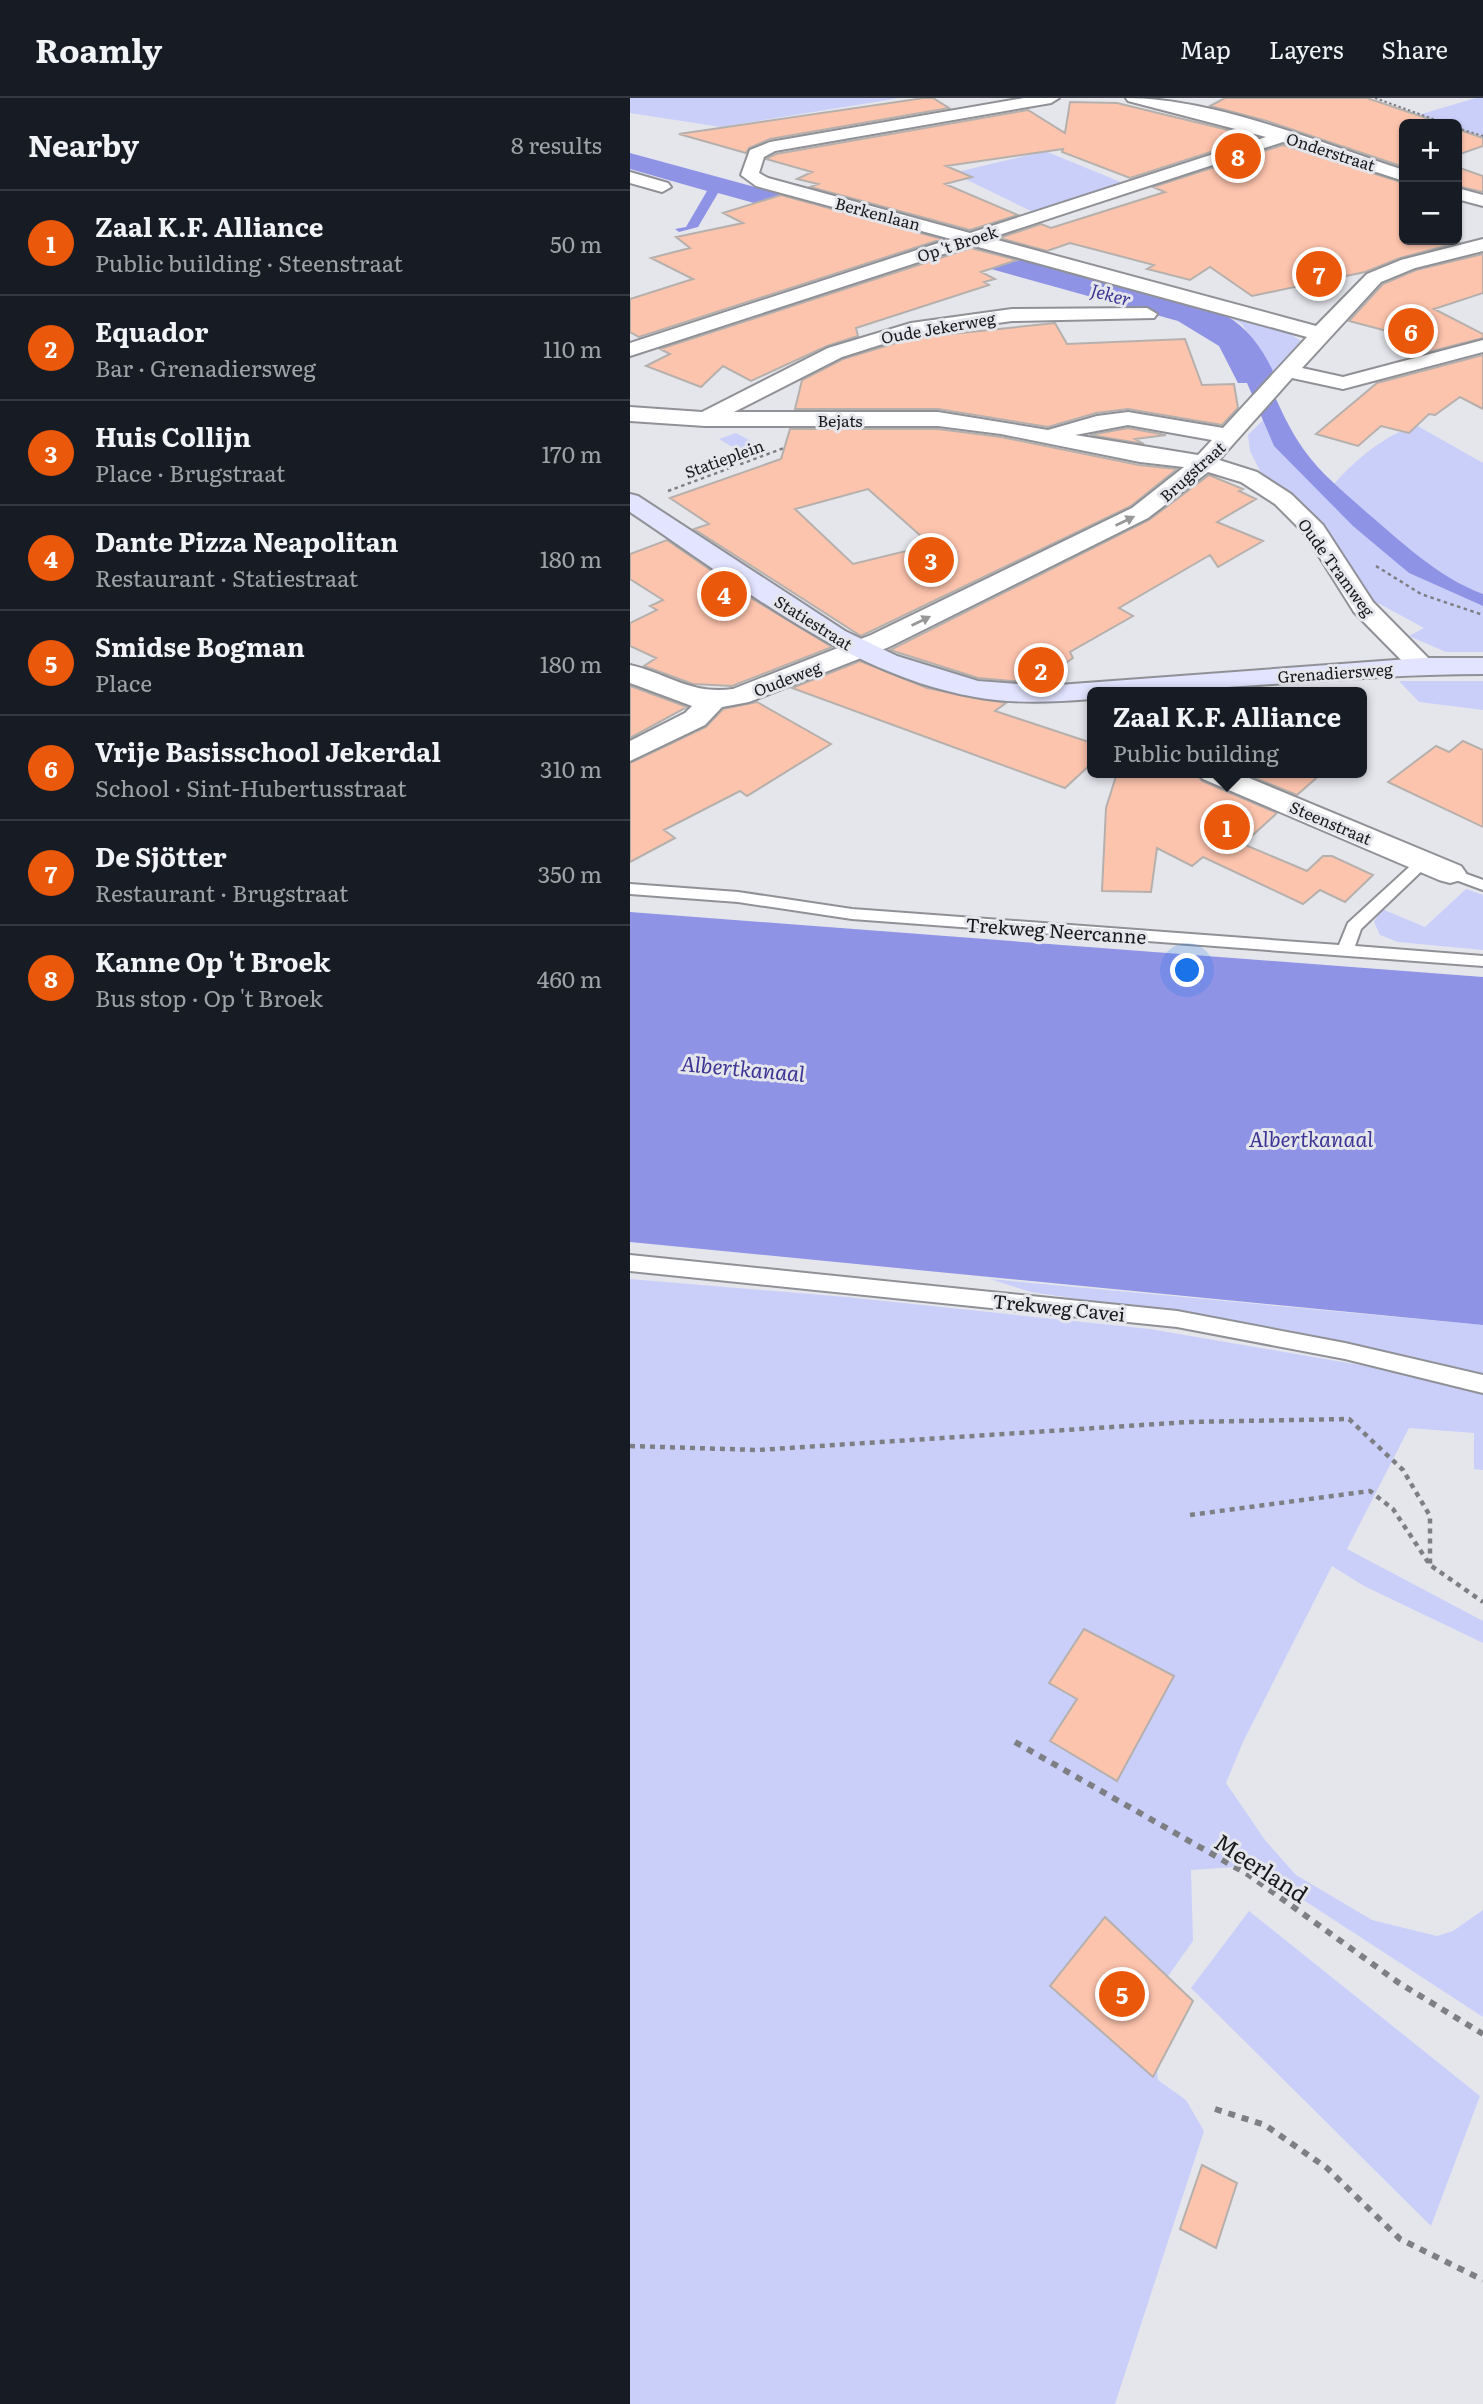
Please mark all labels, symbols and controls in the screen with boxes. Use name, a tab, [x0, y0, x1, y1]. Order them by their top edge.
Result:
text: Roamly	[35, 24, 162, 73]
text: Map	[1180, 31, 1231, 66]
text: Layers	[1269, 31, 1343, 66]
text: Share	[1381, 31, 1448, 66]
map controls	[1399, 119, 1462, 245]
button: +	[1399, 119, 1462, 182]
text: Nearby	[28, 122, 139, 166]
street label: Onderstraat	[1284, 125, 1379, 177]
text: 8 results	[511, 127, 602, 161]
pin: 8	[1215, 130, 1261, 182]
button: −	[1399, 182, 1462, 245]
street label: Berkenlaan	[833, 190, 924, 236]
text: Zaal K.F. Alliance	[95, 206, 324, 245]
street label: Op 't Broek	[914, 219, 1000, 267]
text: 1	[46, 226, 56, 260]
text: 50 m	[550, 226, 602, 260]
text: Public building · Steenstraat	[95, 245, 403, 279]
pin: 7	[1296, 248, 1342, 300]
water label: Jeker	[1088, 276, 1134, 312]
street label: Oude Jekerweg	[879, 305, 997, 349]
pin: 6	[1388, 305, 1434, 357]
text: Equador	[95, 311, 208, 350]
text: 2	[45, 331, 57, 365]
text: 110 m	[543, 331, 602, 365]
text: Bar · Grenadiersweg	[95, 350, 316, 384]
street label: Bejats	[817, 408, 863, 432]
text: Huis Collijn	[95, 416, 251, 455]
street label: Statieplein	[681, 432, 767, 483]
street label: Brugstraat	[1154, 435, 1230, 507]
text: 3	[45, 436, 57, 470]
text: 170 m	[541, 436, 602, 470]
text: Place · Brugstraat	[95, 455, 285, 489]
street label: Oude Tramweg	[1293, 513, 1381, 621]
one-way arrow	[1115, 515, 1135, 526]
text: Dante Pizza Neapolitan	[95, 521, 398, 560]
pin: 3	[908, 534, 954, 586]
text: 4	[44, 541, 58, 575]
text: 180 m	[540, 541, 602, 575]
text: Restaurant · Statiestraat	[95, 560, 358, 594]
pin: 4	[701, 568, 747, 620]
street label: Statiestraat	[770, 589, 858, 656]
one-way arrow	[911, 615, 931, 626]
text: Smidse Bogman	[95, 626, 305, 665]
pin: 2	[1018, 644, 1064, 696]
text: 5	[45, 646, 57, 680]
text: 180 m	[540, 646, 602, 680]
street label: Oudeweg	[750, 654, 824, 702]
street label: Grenadiersweg	[1277, 656, 1394, 688]
text: Place	[95, 665, 152, 699]
popup	[1087, 687, 1367, 778]
text: Zaal K.F. Alliance	[1113, 696, 1341, 735]
text: Vrije Basisschool Jekerdal	[95, 731, 441, 770]
text: Public building	[1113, 735, 1279, 769]
text: 6	[44, 751, 58, 785]
text: 310 m	[540, 751, 602, 785]
text: School · Sint-Hubertusstraat	[95, 770, 407, 804]
street label: Steenstraat	[1286, 794, 1376, 850]
pin: 1	[1204, 801, 1250, 853]
text: De Sjötter	[95, 836, 227, 875]
text: 7	[45, 856, 57, 890]
text: 350 m	[538, 856, 602, 890]
text: Restaurant · Brugstraat	[95, 875, 348, 909]
street label: Trekweg Neercanne	[965, 910, 1147, 950]
text: Kanne Op 't Broek	[95, 941, 330, 980]
your location	[1170, 953, 1204, 987]
text: 8	[44, 961, 58, 995]
text: 460 m	[537, 961, 602, 995]
text: Bus stop · Op 't Broek	[95, 980, 323, 1014]
water label: Albertkanaal	[680, 1046, 806, 1088]
water label: Albertkanaal	[1249, 1122, 1373, 1153]
street label: Trekweg Cavei	[991, 1286, 1127, 1328]
street label: Meerland	[1208, 1824, 1316, 1910]
pin: 5	[1099, 1968, 1145, 2020]

